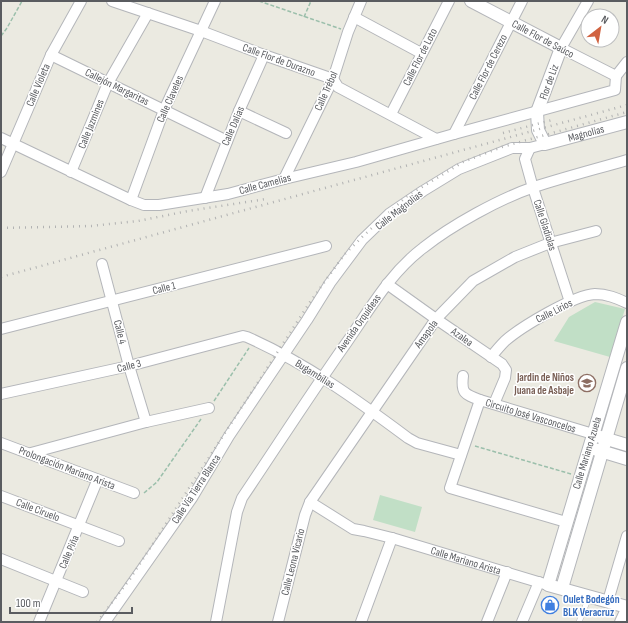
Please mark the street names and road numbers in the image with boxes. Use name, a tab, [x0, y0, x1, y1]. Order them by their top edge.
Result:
street label: Calle Flor de Saúco	[510, 17, 577, 61]
street label: Calle Flor de Loto	[400, 26, 440, 88]
street label: Calle Flor de Cerezo	[466, 32, 510, 102]
street label: Calle Flor de Durazno	[241, 41, 318, 79]
street label: Calle Violeta	[23, 62, 53, 108]
street label: Flor de Liz	[537, 63, 561, 101]
street label: Callejón Margaritas	[83, 66, 151, 108]
street label: Calle Trébol	[312, 69, 340, 113]
street label: Calle Claveles	[154, 73, 186, 125]
street label: Calle Jazmines	[75, 97, 107, 151]
street label: Calle Dalias	[219, 104, 247, 148]
street label: Magnolias	[566, 122, 606, 144]
street label: Calle Camelias	[238, 171, 292, 197]
street label: Calle Magnolias	[373, 187, 425, 233]
street label: Calle Gladiolas	[531, 198, 559, 252]
street label: Calle 1	[151, 279, 177, 297]
street label: Avenida Orquídeas	[334, 292, 384, 355]
street label: Calle Lirios	[533, 296, 575, 326]
street label: Amapola	[411, 317, 441, 351]
street label: Calle 4	[111, 319, 129, 346]
street label: Azalea	[448, 324, 475, 349]
street label: Calle 3	[116, 357, 143, 375]
street label: Bugambilias	[293, 357, 337, 391]
street label: Circuito José Vasconcelos	[484, 396, 578, 435]
street label: Calle Mariano Azuela	[570, 415, 604, 491]
street label: Prolongación Mariano Arista	[17, 444, 117, 492]
street label: Calle Vía Tierra Blanca	[169, 452, 223, 526]
street label: Calle Ciruelo	[14, 496, 62, 524]
street label: Calle Leona Vicario	[278, 527, 308, 597]
street label: Calle Piña	[56, 533, 82, 571]
street label: Calle Mariano Arista	[429, 544, 503, 577]

